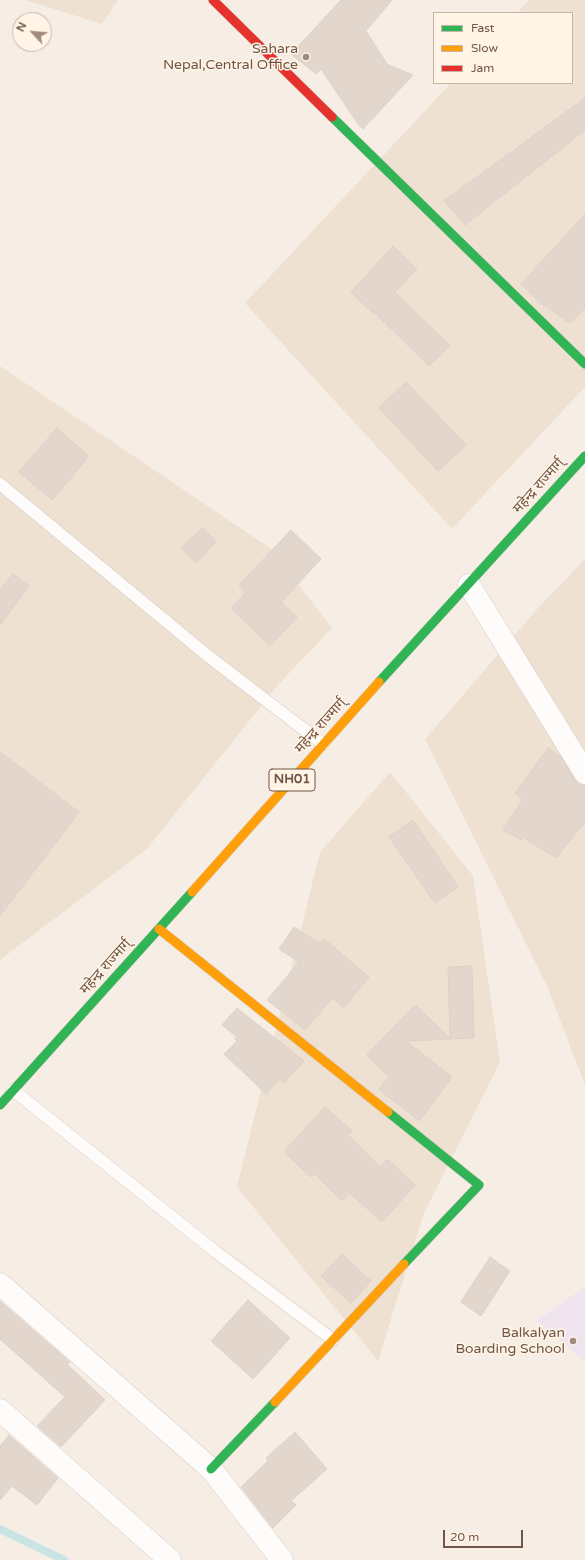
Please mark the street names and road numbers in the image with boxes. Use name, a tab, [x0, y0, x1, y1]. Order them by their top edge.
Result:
street label: महेन्द्र राज्मार्ग्	[510, 455, 568, 517]
street label: महेन्द्र राज्मार्ग्	[292, 695, 350, 757]
road number: NH01	[269, 769, 315, 791]
street label: महेन्द्र राज्मार्ग्	[77, 936, 135, 998]

